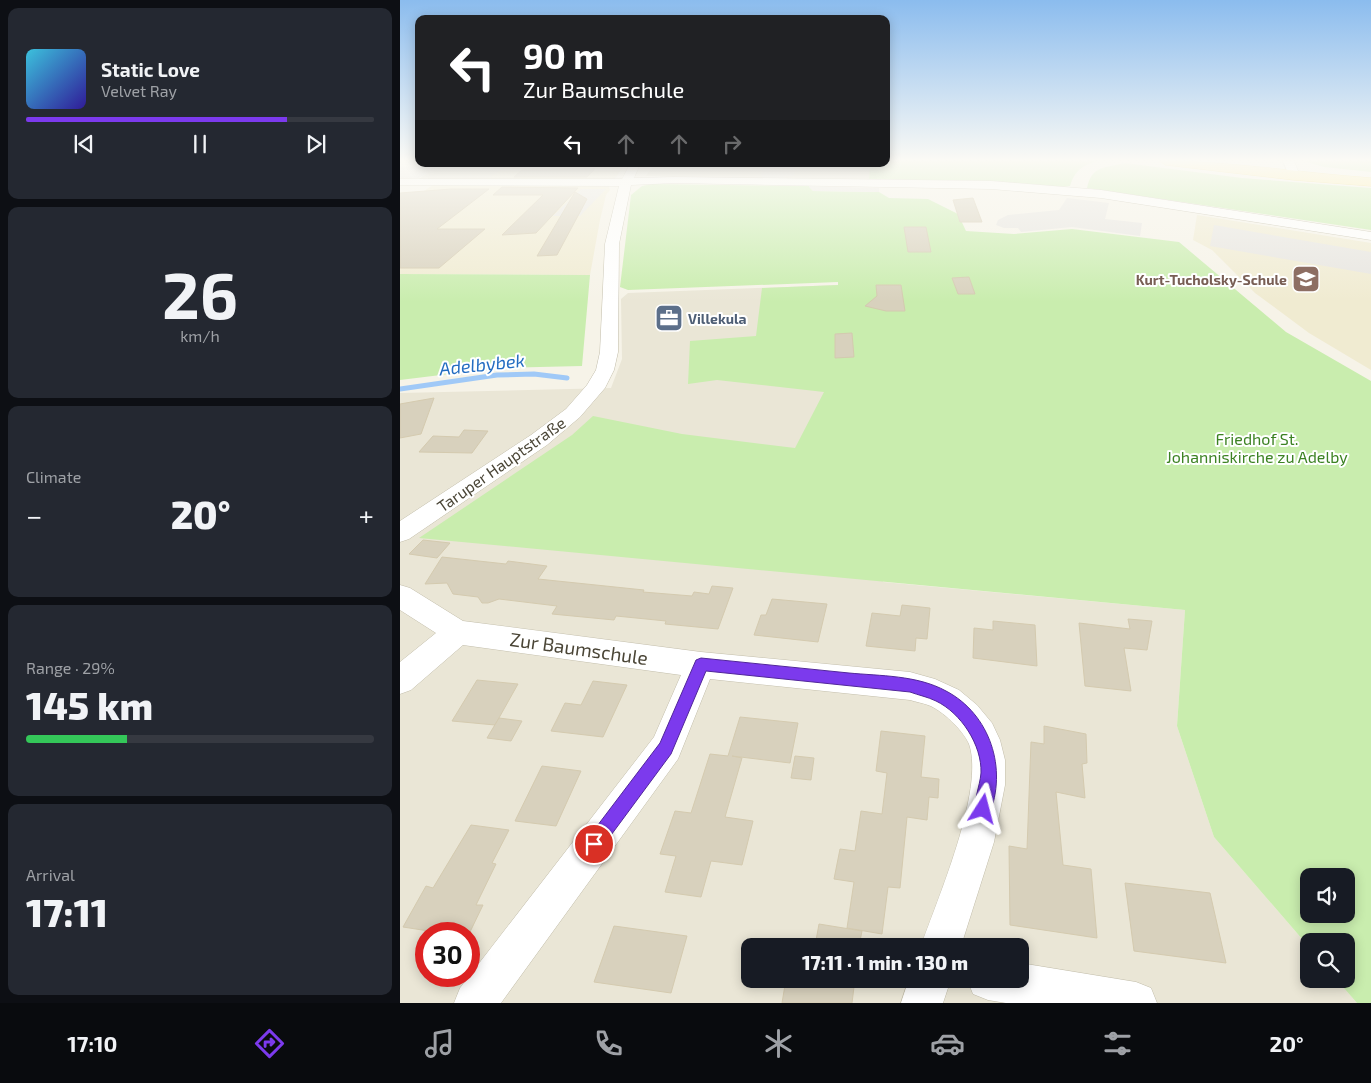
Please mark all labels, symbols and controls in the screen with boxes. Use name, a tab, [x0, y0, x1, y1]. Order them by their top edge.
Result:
text: 90 m	[523, 34, 604, 76]
icon: left	[440, 35, 505, 100]
text: Static Love	[101, 58, 200, 81]
text: Zur Baumschule	[523, 76, 684, 102]
text: Velvet Ray	[101, 81, 177, 100]
icon: previous	[70, 130, 98, 158]
icon: pause	[186, 130, 214, 158]
icon: next	[302, 130, 330, 158]
icon: left	[559, 130, 587, 158]
icon: ahead	[612, 130, 640, 158]
icon: ahead	[665, 130, 693, 158]
icon: right	[718, 130, 746, 158]
text: 26	[162, 254, 238, 332]
school or university icon: Kurt-Tucholsky-Schule	[1291, 264, 1321, 294]
place label: Kurt-Tucholsky-Schule	[1136, 271, 1287, 288]
office icon: Villekula	[654, 303, 684, 333]
place label: Villekula	[688, 310, 747, 327]
text: km/h	[180, 326, 220, 345]
water label: Adelbybek	[437, 349, 526, 380]
street label: Taruper Hauptstraße	[433, 413, 569, 515]
park label: Friedhof St. Johanniskirche zu Adelby	[1166, 429, 1348, 466]
text: Climate	[26, 467, 81, 486]
text: 20°	[171, 491, 230, 537]
text: −	[26, 498, 42, 532]
text: +	[359, 498, 374, 532]
street label: Zur Baumschule	[508, 627, 650, 669]
text: Range · 29%	[26, 658, 115, 677]
text: 145 km	[26, 682, 153, 728]
position arrow	[956, 782, 1008, 834]
pin	[573, 823, 615, 865]
icon: arrive	[580, 830, 608, 858]
text: Arrival	[26, 865, 75, 884]
map controls	[1300, 868, 1355, 988]
button: sound	[1300, 868, 1355, 923]
text: 17:11	[26, 889, 108, 935]
speed limit sign: 30	[415, 922, 480, 987]
button: search	[1300, 933, 1355, 988]
text: 17:11 · 1 min · 130 m	[802, 951, 968, 974]
icon: directions	[252, 1026, 287, 1061]
icon: music	[422, 1026, 457, 1061]
icon: phone	[591, 1026, 626, 1061]
icon: climate	[761, 1026, 796, 1061]
icon: car	[930, 1026, 965, 1061]
icon: filters	[1100, 1026, 1135, 1061]
text: 17:10	[67, 1030, 117, 1056]
text: 20°	[1269, 1030, 1304, 1056]

